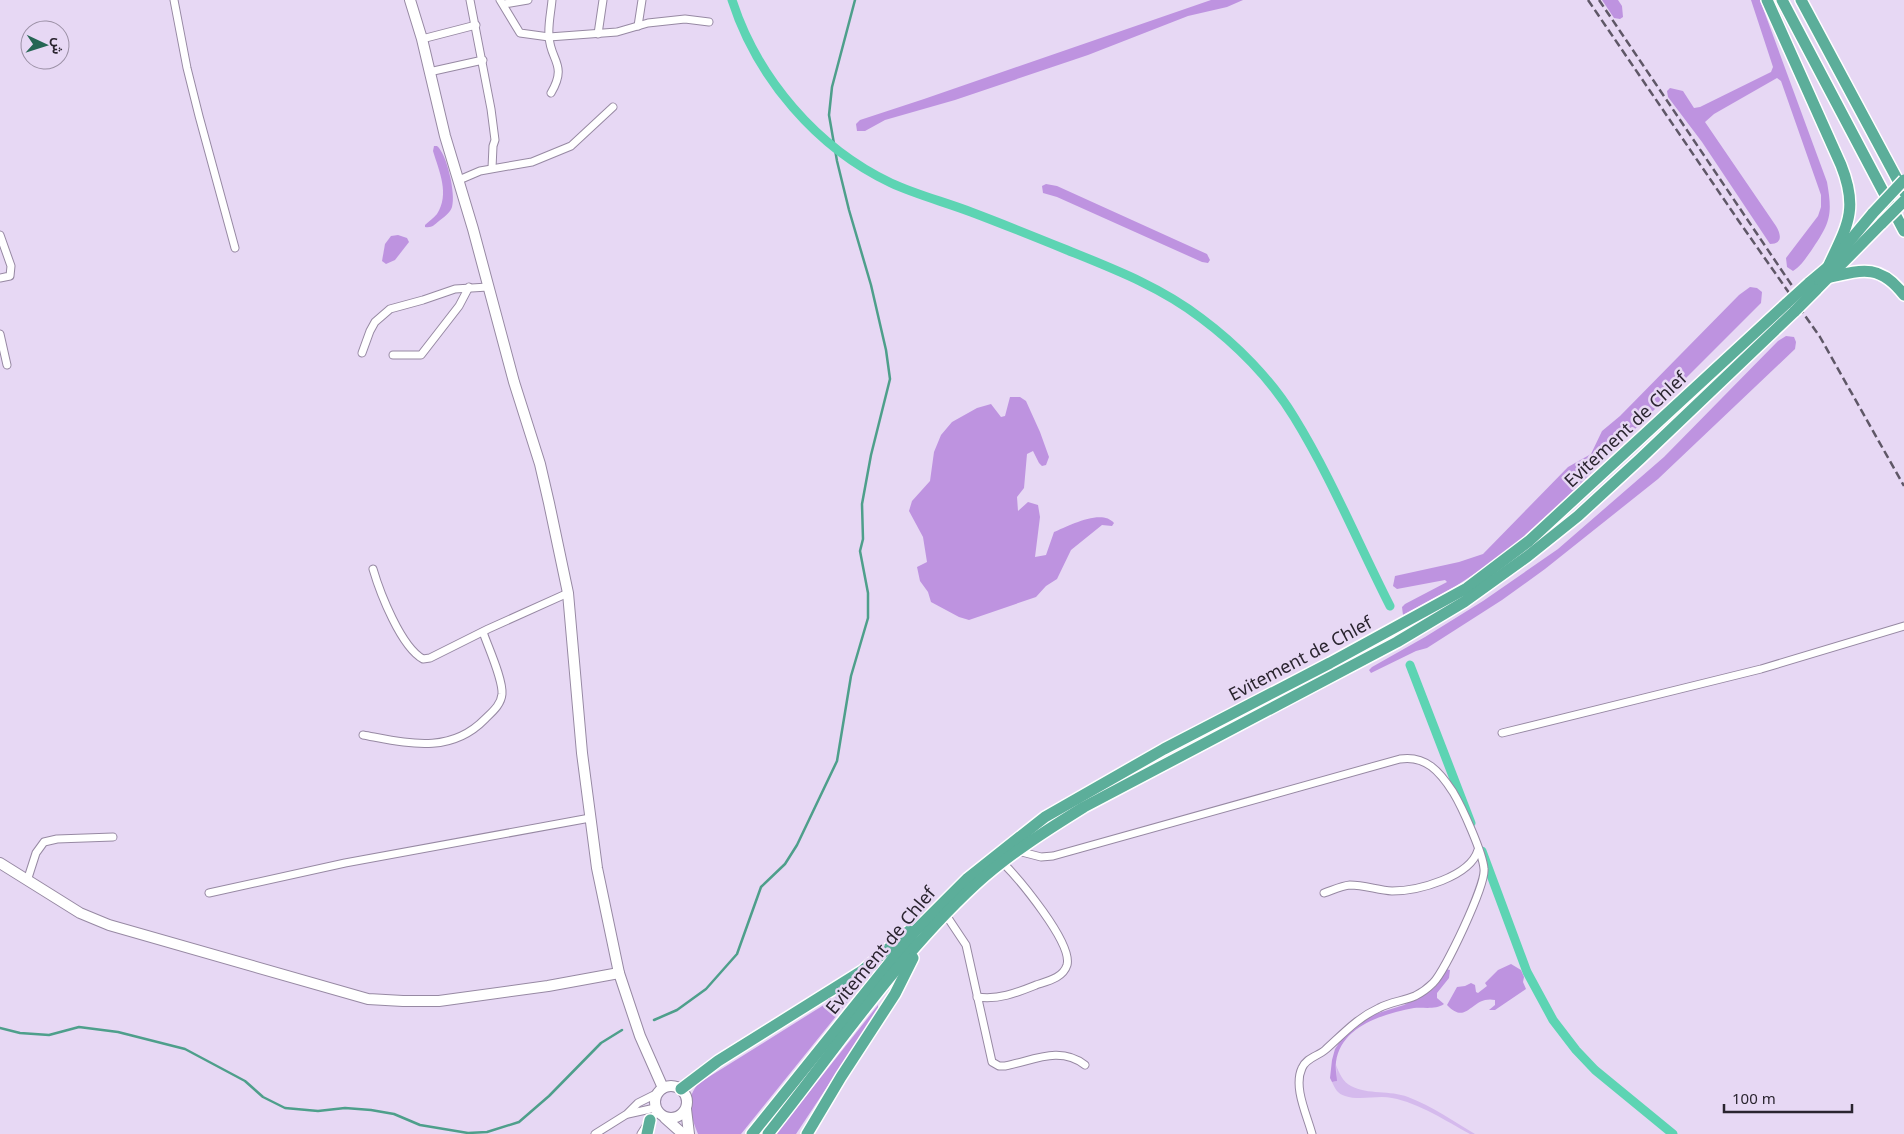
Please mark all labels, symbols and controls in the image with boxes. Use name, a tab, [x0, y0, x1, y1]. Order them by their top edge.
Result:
north arrow	[20, 20, 70, 70]
text: ش	[48, 37, 69, 55]
street label: Evitement de Chlef	[1559, 365, 1692, 492]
street label: Evitement de Chlef	[1224, 610, 1377, 706]
street label: Evitement de Chlef	[820, 881, 941, 1019]
scale bar	[1724, 1082, 1852, 1114]
text: 100 m	[1732, 1088, 1776, 1108]

